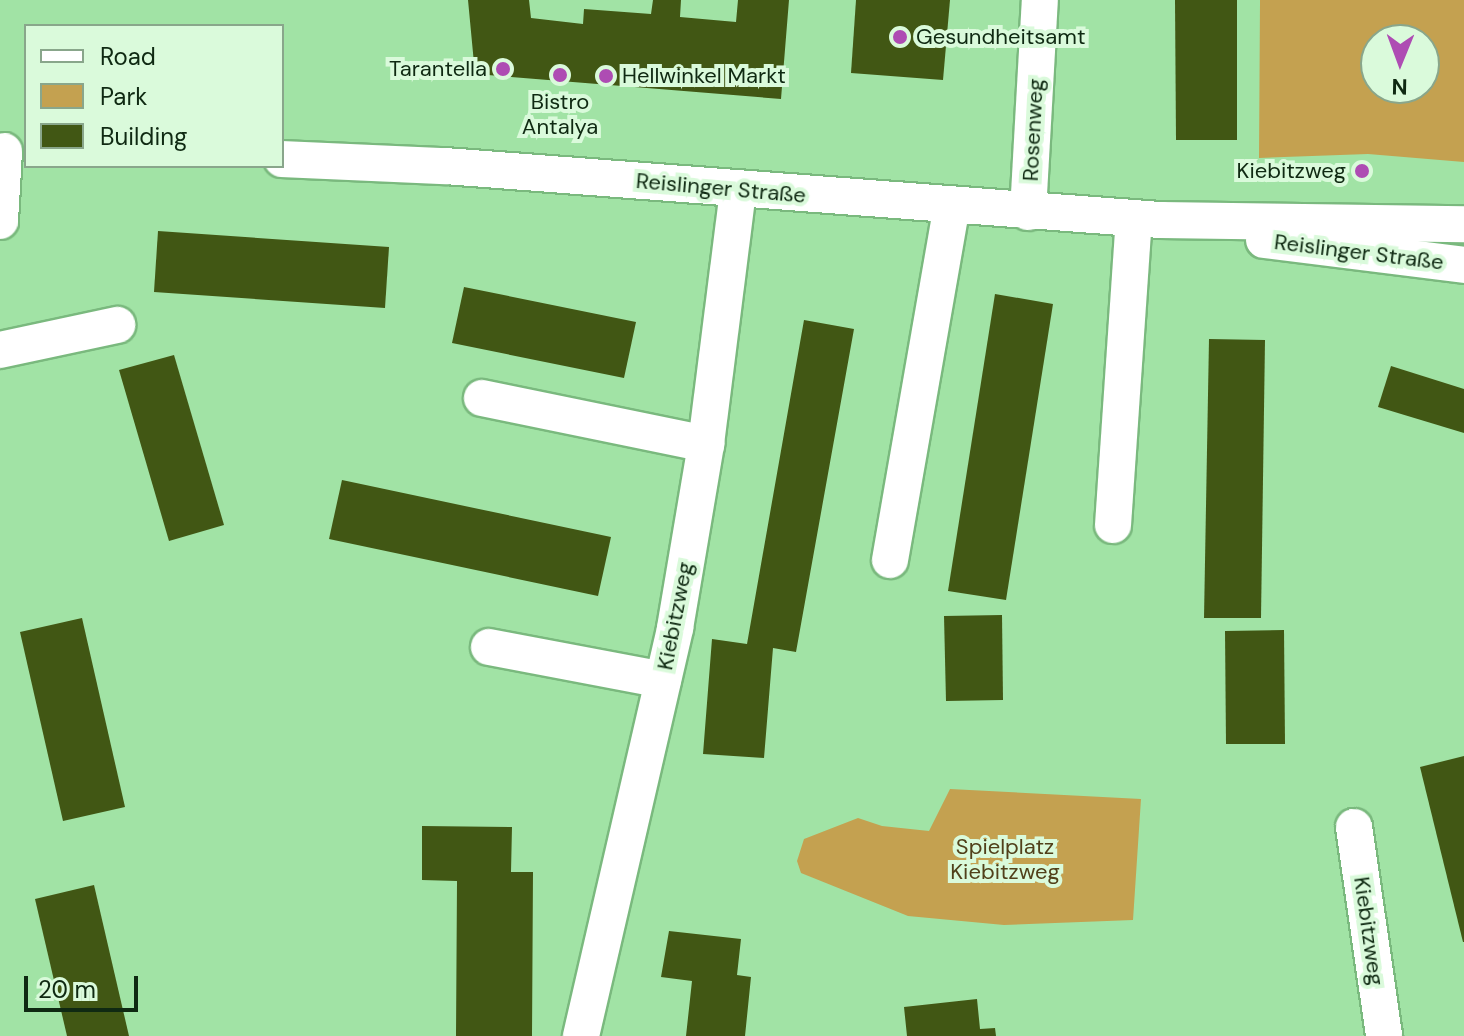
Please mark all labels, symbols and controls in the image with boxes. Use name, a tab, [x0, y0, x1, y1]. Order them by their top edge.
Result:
legend	[24, 24, 284, 168]
place label: Gesundheitsamt	[916, 24, 1086, 50]
north arrow	[1360, 24, 1440, 104]
marker: Gesundheitsamt	[891, 28, 909, 46]
text: Road	[100, 41, 156, 72]
place label: Tarantella	[389, 56, 487, 82]
marker: Tarantella	[494, 60, 512, 78]
place label: Hellwinkel Markt	[622, 63, 786, 89]
marker: Bistro Antalya	[551, 66, 569, 84]
marker: Hellwinkel Markt	[597, 67, 615, 85]
text: N	[1391, 72, 1408, 101]
street label: Rosenweg	[1017, 78, 1049, 182]
text: Park	[100, 81, 147, 112]
place label: Bistro Antalya	[522, 88, 598, 140]
text: Building	[100, 121, 187, 152]
place label: Kiebitzweg	[1237, 158, 1346, 184]
marker: Kiebitzweg	[1353, 162, 1371, 180]
street label: Reislinger Straße	[635, 167, 807, 209]
street label: Reislinger Straße	[1273, 229, 1445, 275]
street label: Kiebitzweg	[652, 560, 698, 672]
park label: Spielplatz Kiebitzweg	[950, 833, 1060, 884]
street label: Kiebitzweg	[1348, 875, 1390, 987]
scale bar	[28, 960, 142, 1010]
text: 20 m	[38, 974, 96, 1005]

